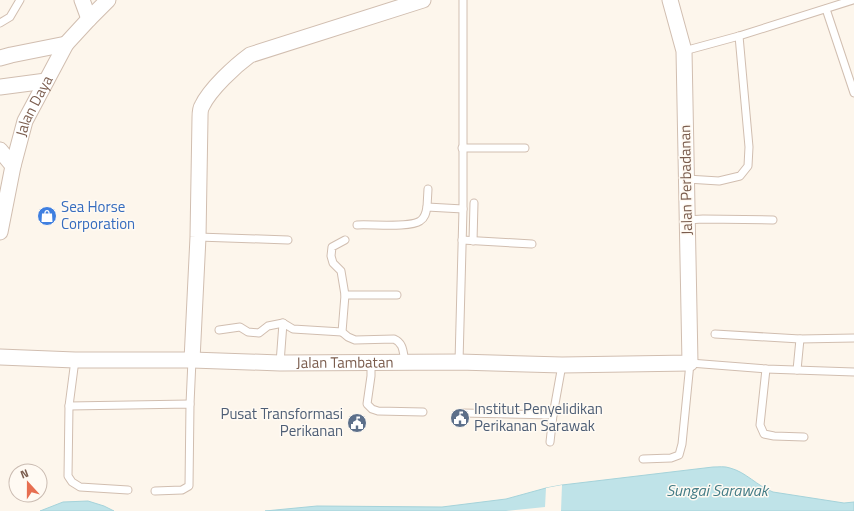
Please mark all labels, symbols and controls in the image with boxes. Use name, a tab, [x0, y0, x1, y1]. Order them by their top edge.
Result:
street label: Jalan Daya	[9, 71, 59, 139]
street label: Jalan Perbadanan	[673, 125, 698, 235]
place label: Sea Horse Corporation	[61, 195, 135, 235]
shop icon: Sea Horse Corporation	[36, 205, 58, 227]
street label: Jalan Tambatan	[296, 350, 393, 374]
place label: Institut Penyelidikan Perikanan Sarawak	[474, 397, 603, 437]
place label: Pusat Transformasi Perikanan	[220, 402, 343, 442]
public building icon: Institut Penyelidikan Perikanan Sarawak	[449, 407, 471, 429]
public building icon: Pusat Transformasi Perikanan	[346, 412, 368, 434]
north arrow	[8, 463, 48, 503]
text: N	[18, 465, 31, 482]
water label: Sungai Sarawak	[666, 478, 770, 502]

